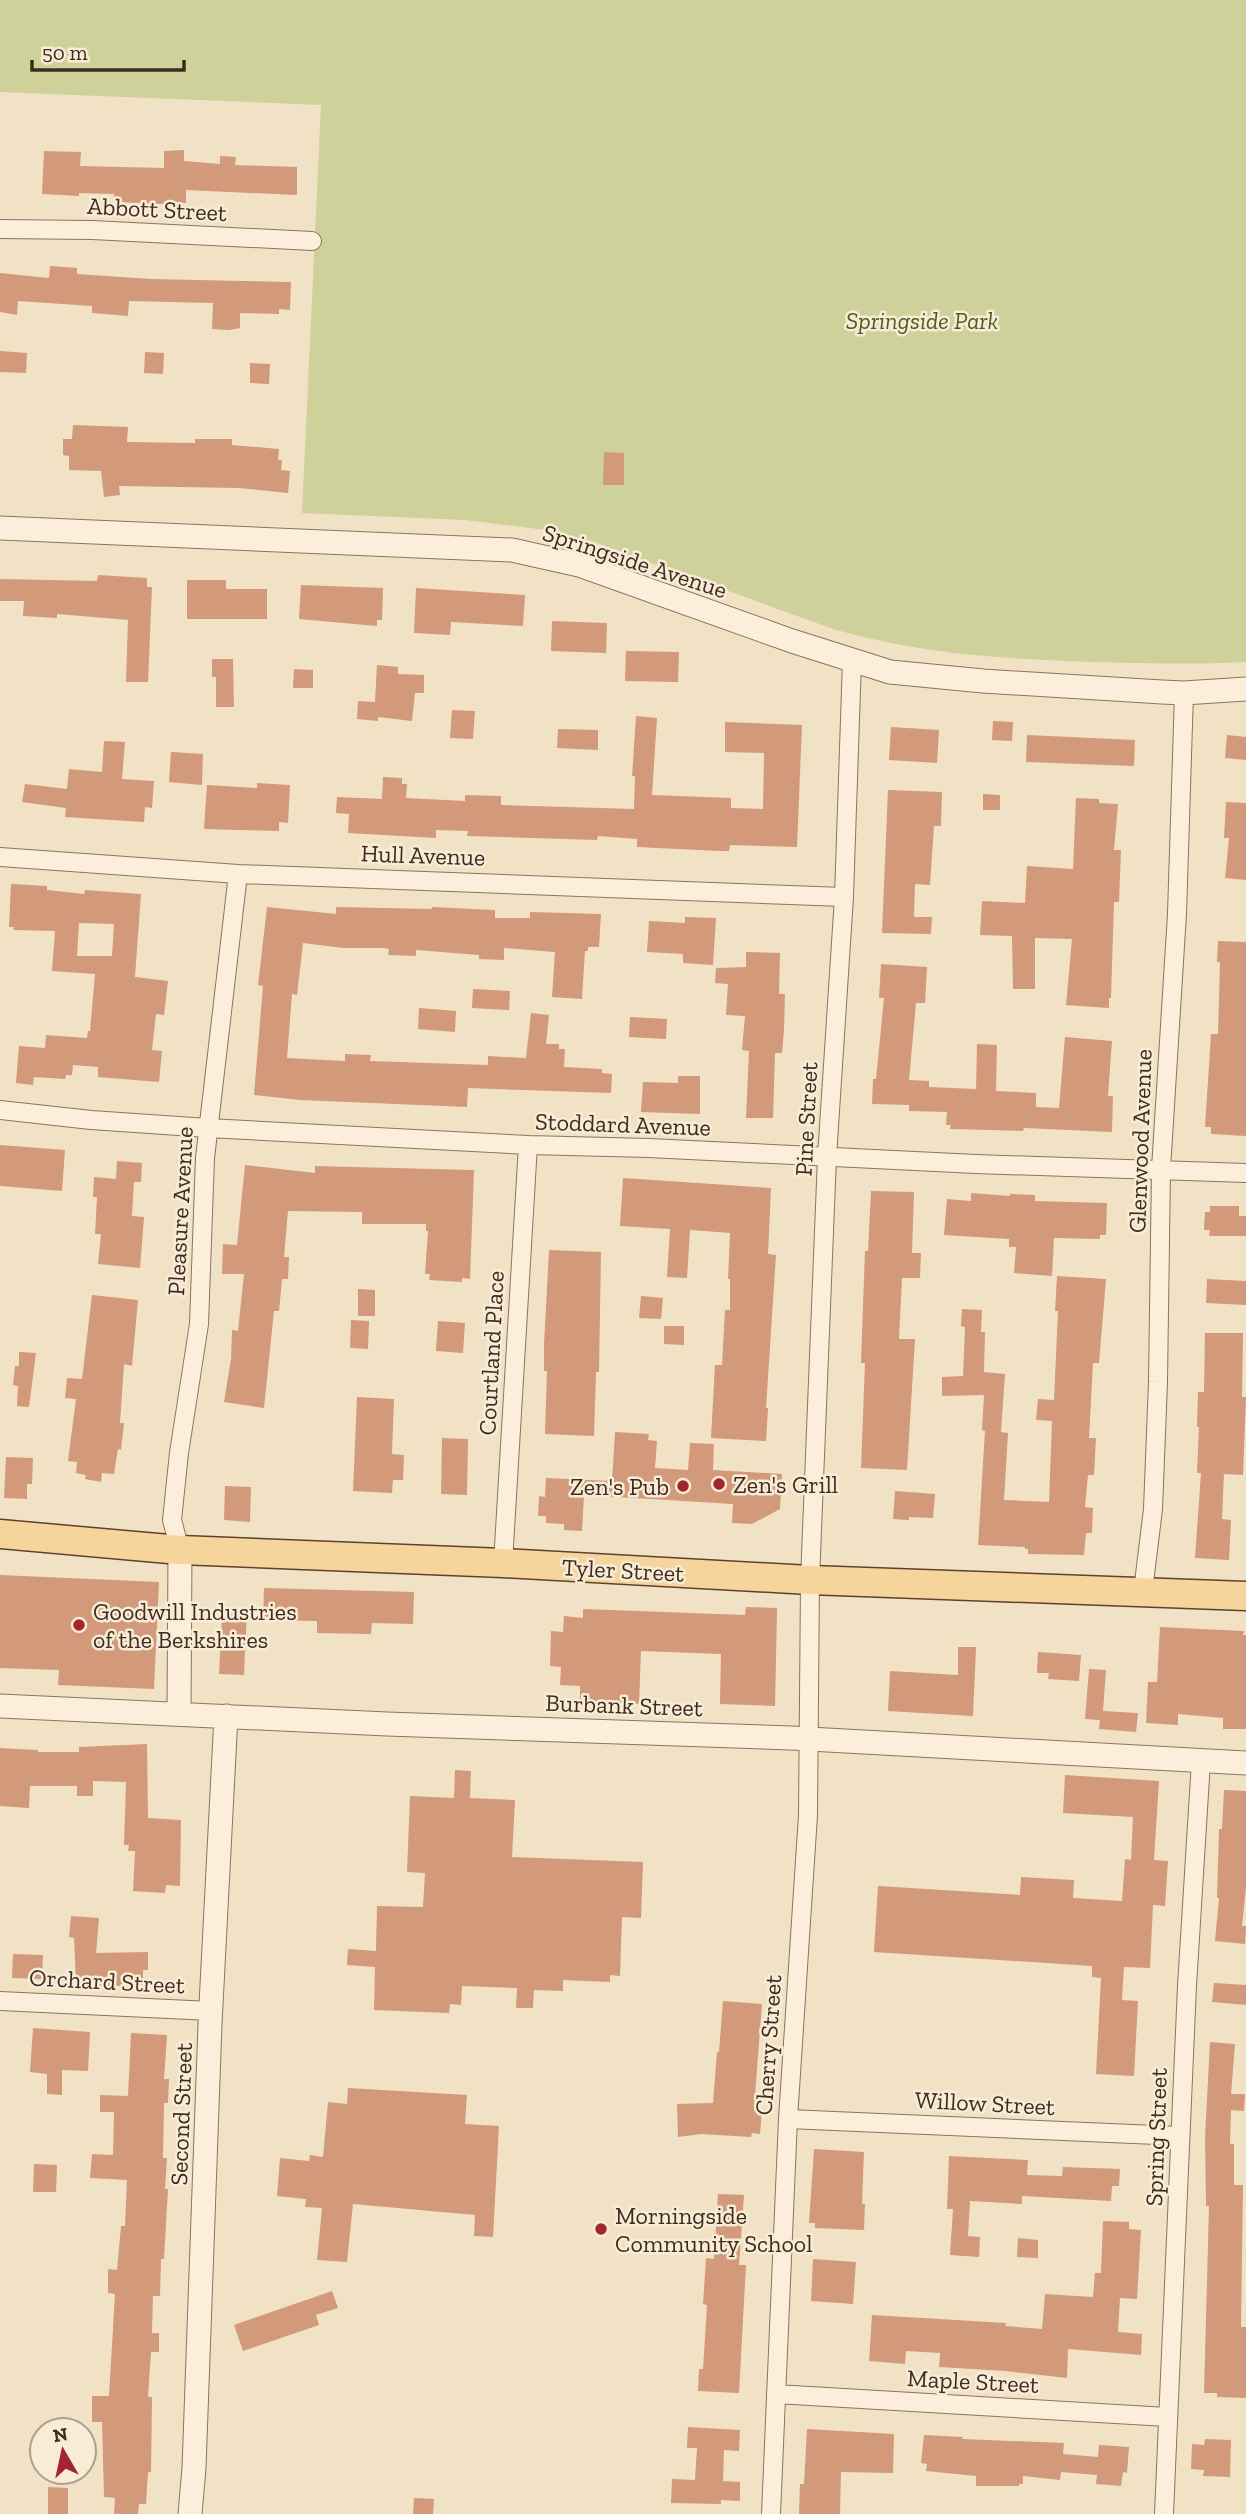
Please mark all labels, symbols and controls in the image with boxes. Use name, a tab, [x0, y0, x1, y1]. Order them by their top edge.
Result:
scale bar	[32, 28, 184, 72]
text: 50 m	[42, 40, 88, 65]
street label: Abbott Street	[86, 191, 228, 227]
park label: Springside Park	[846, 306, 999, 335]
street label: Springside Avenue	[539, 518, 731, 604]
street label: Hull Avenue	[360, 838, 486, 872]
street label: Glenwood Avenue	[1122, 1048, 1158, 1234]
street label: Pine Street	[789, 1061, 823, 1177]
street label: Stoddard Avenue	[535, 1106, 711, 1142]
street label: Pleasure Avenue	[161, 1126, 199, 1296]
street label: Courtland Place	[472, 1270, 510, 1436]
place label: Zen's Grill	[733, 1470, 838, 1499]
place label: Zen's Pub	[570, 1472, 669, 1501]
marker: Zen's Grill	[711, 1476, 727, 1492]
marker: Zen's Pub	[675, 1478, 691, 1494]
street label: Tyler Street	[561, 1552, 685, 1588]
place label: Goodwill Industries of the Berkshires	[93, 1597, 297, 1654]
marker: Goodwill Industries of the Berkshires	[71, 1617, 87, 1633]
street label: Burbank Street	[545, 1688, 703, 1722]
street label: Orchard Street	[29, 1962, 186, 2000]
street label: Cherry Street	[749, 1974, 787, 2116]
street label: Second Street	[164, 2042, 198, 2186]
street label: Spring Street	[1139, 2067, 1173, 2207]
street label: Willow Street	[914, 2085, 1056, 2121]
place label: Morningside Community School	[615, 2201, 813, 2258]
marker: Morningside Community School	[593, 2221, 609, 2237]
street label: Maple Street	[906, 2363, 1040, 2399]
north arrow	[28, 2416, 98, 2486]
text: N	[51, 2422, 69, 2447]

